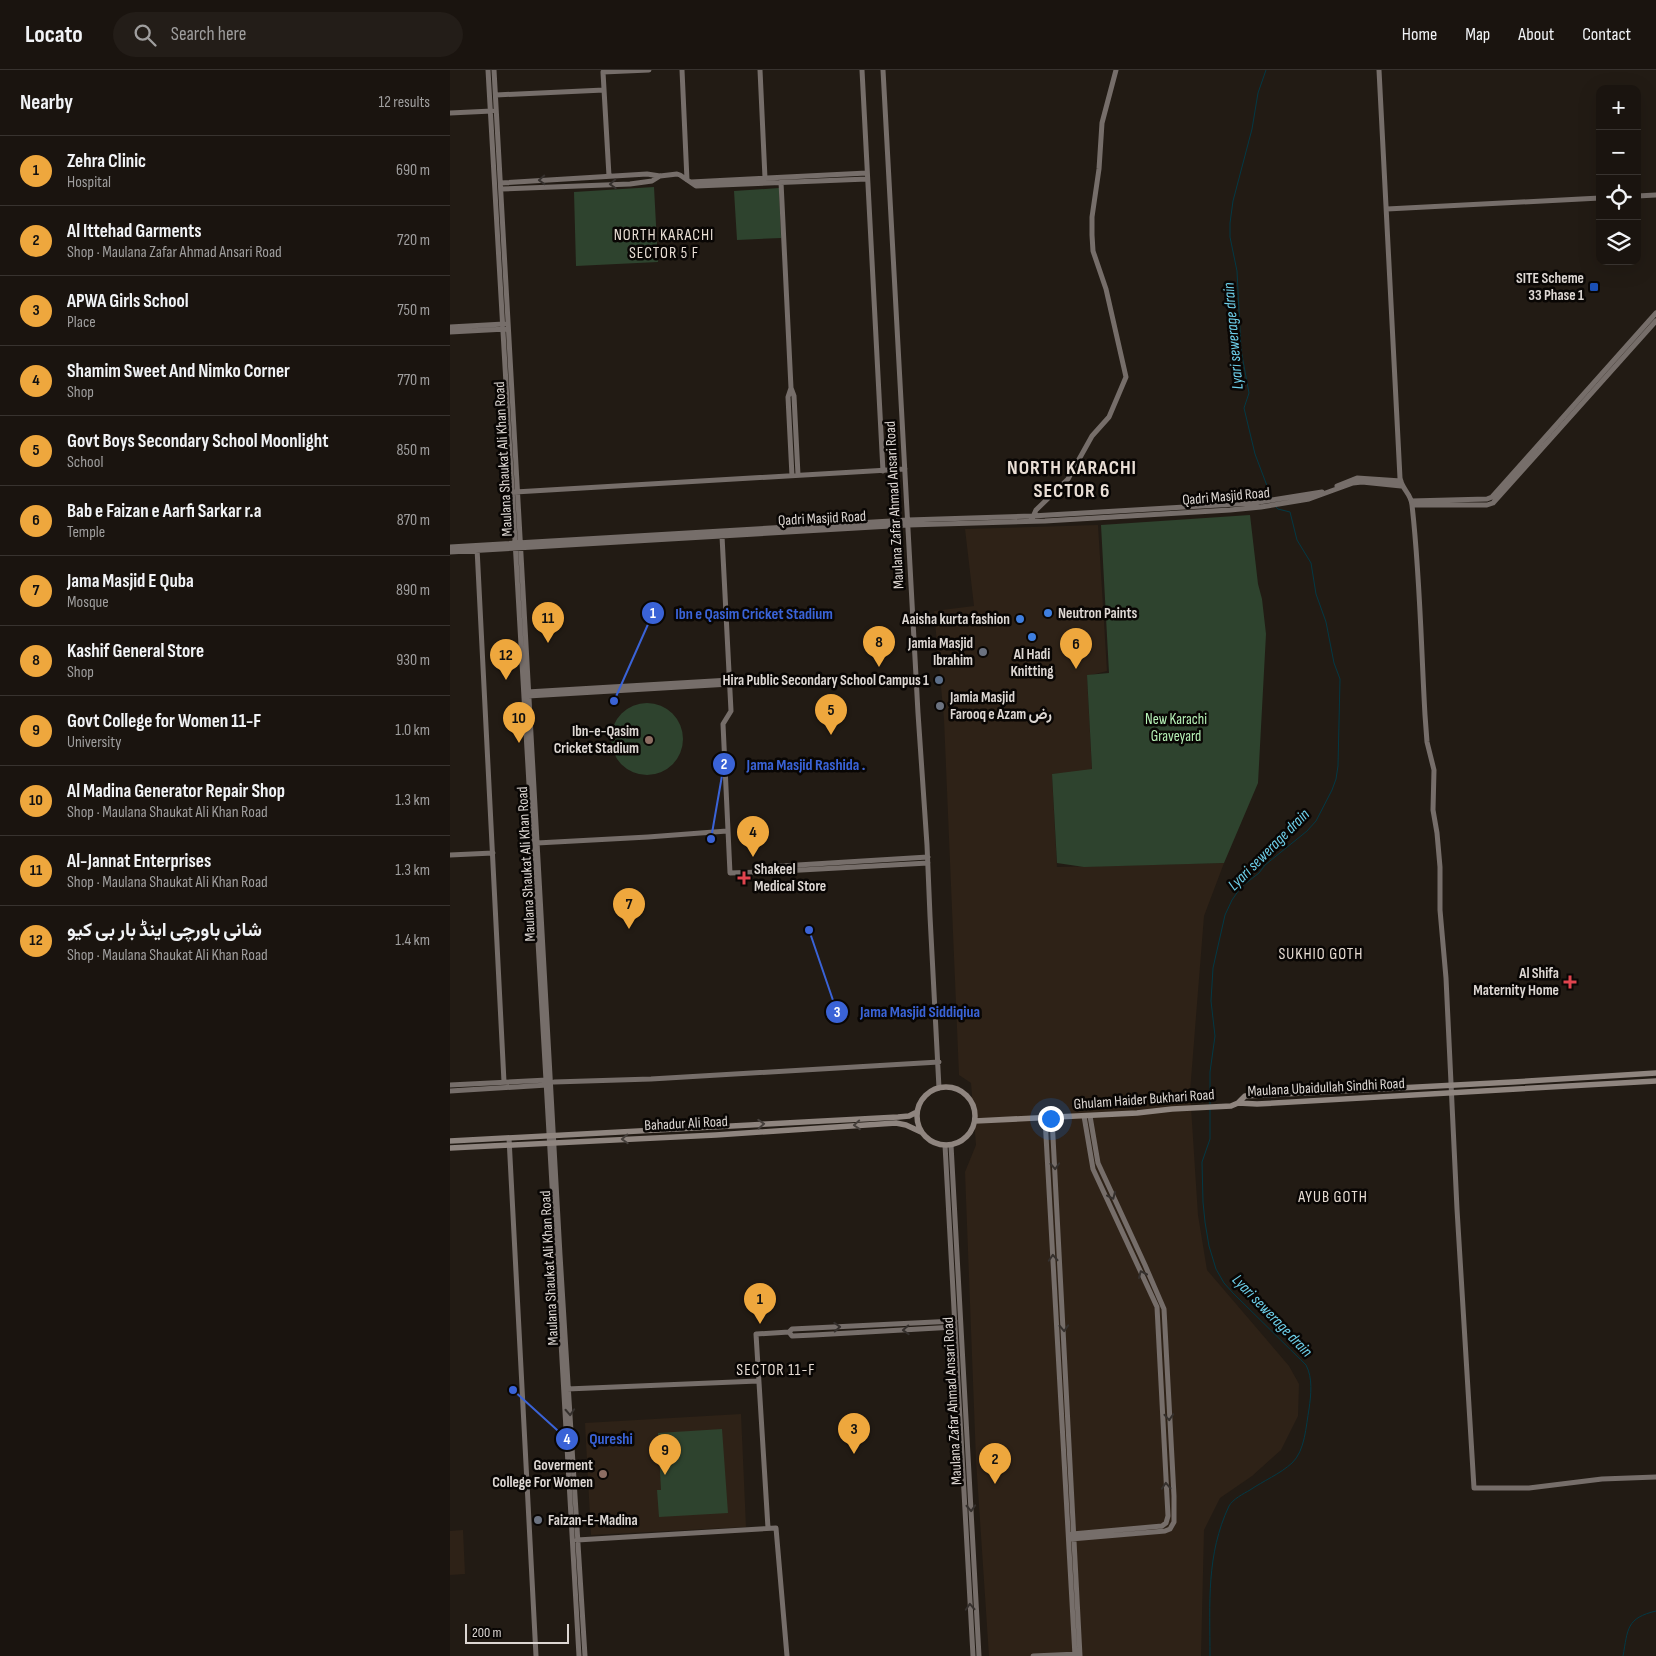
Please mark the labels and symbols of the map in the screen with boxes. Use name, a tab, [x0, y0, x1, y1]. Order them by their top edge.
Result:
one-way arrow	[538, 175, 546, 186]
one-way arrow	[609, 179, 617, 190]
district label: NORTH KARACHI SECTOR 5 F	[614, 226, 714, 263]
place label: SITE Scheme 33 Phase 1	[1516, 269, 1584, 305]
water label: Lyari sewerage drain	[1219, 281, 1248, 390]
marker: SITE Scheme 33 Phase 1	[1588, 281, 1600, 293]
street label: Maulana Shaukat Ali Khan Road	[490, 381, 517, 537]
street label: Maulana Zafar Ahmad Ansari Road	[881, 420, 908, 590]
district label: NORTH KARACHI SECTOR 6	[1007, 456, 1137, 503]
street label: Qadri Masjid Road	[1181, 483, 1271, 510]
street label: Qadri Masjid Road	[778, 507, 866, 530]
callout: Ibn e Qasim Cricket Stadium	[640, 598, 843, 629]
pin: 11	[532, 602, 564, 643]
text: 1	[650, 604, 656, 623]
place label: Neutron Paints	[1058, 604, 1137, 623]
text: Ibn e Qasim Cricket Stadium	[675, 605, 833, 624]
marker: Neutron Paints	[1042, 607, 1054, 619]
place label: Aaisha kurta fashion	[901, 610, 1010, 629]
marker: Aaisha kurta fashion	[1014, 613, 1026, 625]
pin: 8	[863, 626, 895, 667]
pin: 6	[1060, 628, 1092, 669]
marker: Al Hadi Knitting	[1026, 631, 1038, 643]
place label: Jamia Masjid Ibrahim	[907, 634, 973, 670]
pin: 12	[490, 639, 522, 680]
place label: Al Hadi Knitting	[1011, 645, 1054, 681]
marker: Jamia Masjid Ibrahim	[977, 646, 989, 658]
place label: Hira Public Secondary School Campus 1	[723, 671, 929, 690]
marker: Hira Public Secondary School Campus 1	[933, 674, 945, 686]
place label: Jamia Masjid Farooq e Azam رض	[949, 688, 1052, 724]
pin: 5	[815, 694, 847, 735]
marker: Jamia Masjid Farooq e Azam رض	[934, 700, 946, 712]
pin: 10	[503, 702, 535, 743]
park label: New Karachi Graveyard	[1145, 710, 1207, 746]
place label: Ibn-e-Qasim Cricket Stadium	[554, 722, 639, 758]
marker: Ibn-e-Qasim Cricket Stadium	[643, 734, 655, 746]
callout: Jama Masjid Rashida .	[711, 749, 875, 780]
text: 2	[721, 755, 727, 774]
text: Jama Masjid Rashida .	[746, 756, 865, 775]
street label: Maulana Shaukat Ali Khan Road	[513, 786, 540, 942]
water label: Lyari sewerage drain	[1224, 805, 1314, 895]
pin: 4	[737, 816, 769, 857]
place label: Shakeel Medical Store	[754, 860, 826, 896]
marker: Shakeel Medical Store	[738, 872, 750, 884]
pin: 7	[613, 888, 645, 929]
district label: SUKHIO GOTH	[1279, 945, 1363, 964]
place label: Al Shifa Maternity Home	[1473, 964, 1559, 1000]
marker: Al Shifa Maternity Home	[1563, 975, 1577, 989]
callout: Jama Masjid Siddiqiua	[825, 996, 990, 1027]
text: 3	[834, 1003, 841, 1022]
text: Jama Masjid Siddiqiua	[859, 1003, 980, 1022]
street label: Maulana Ubaidullah Sindhi Road	[1247, 1074, 1405, 1101]
street label: Ghulam Haider Bukhari Road	[1073, 1085, 1215, 1114]
your location	[1038, 1106, 1064, 1132]
street label: Bahadur Ali Road	[644, 1112, 728, 1135]
one-way arrow	[757, 1119, 765, 1130]
one-way arrow	[852, 1120, 860, 1131]
one-way arrow	[620, 1133, 628, 1144]
one-way arrow	[1049, 1162, 1060, 1170]
district label: AYUB GOTH	[1297, 1188, 1368, 1207]
street label: Maulana Shaukat Ali Khan Road	[536, 1190, 563, 1346]
one-way arrow	[1106, 1191, 1117, 1200]
one-way arrow	[1047, 1254, 1058, 1262]
one-way arrow	[1138, 1270, 1149, 1279]
water label: Lyari sewerage drain	[1228, 1271, 1316, 1361]
pin: 1	[744, 1283, 776, 1324]
street label: Maulana Zafar Ahmad Ansari Road	[939, 1316, 966, 1486]
one-way arrow	[833, 1321, 841, 1332]
one-way arrow	[902, 1324, 910, 1335]
one-way arrow	[1058, 1325, 1069, 1333]
district label: SECTOR 11-F	[736, 1361, 816, 1380]
one-way arrow	[565, 1408, 576, 1416]
pin: 3	[838, 1413, 870, 1454]
one-way arrow	[1164, 1413, 1175, 1421]
callout: Qureshi	[554, 1423, 643, 1454]
text: 4	[564, 1430, 571, 1449]
text: Qureshi	[589, 1430, 633, 1449]
pin: 9	[649, 1434, 681, 1475]
pin: 2	[979, 1443, 1011, 1484]
place label: Goverment College For Women	[492, 1456, 593, 1492]
marker: Goverment College For Women	[597, 1468, 609, 1480]
one-way arrow	[1161, 1482, 1172, 1490]
one-way arrow	[965, 1504, 976, 1512]
place label: Faizan-E-Madina	[548, 1511, 638, 1530]
marker: Faizan-E-Madina	[532, 1514, 544, 1526]
one-way arrow	[964, 1603, 975, 1611]
scale bar	[465, 1621, 569, 1644]

